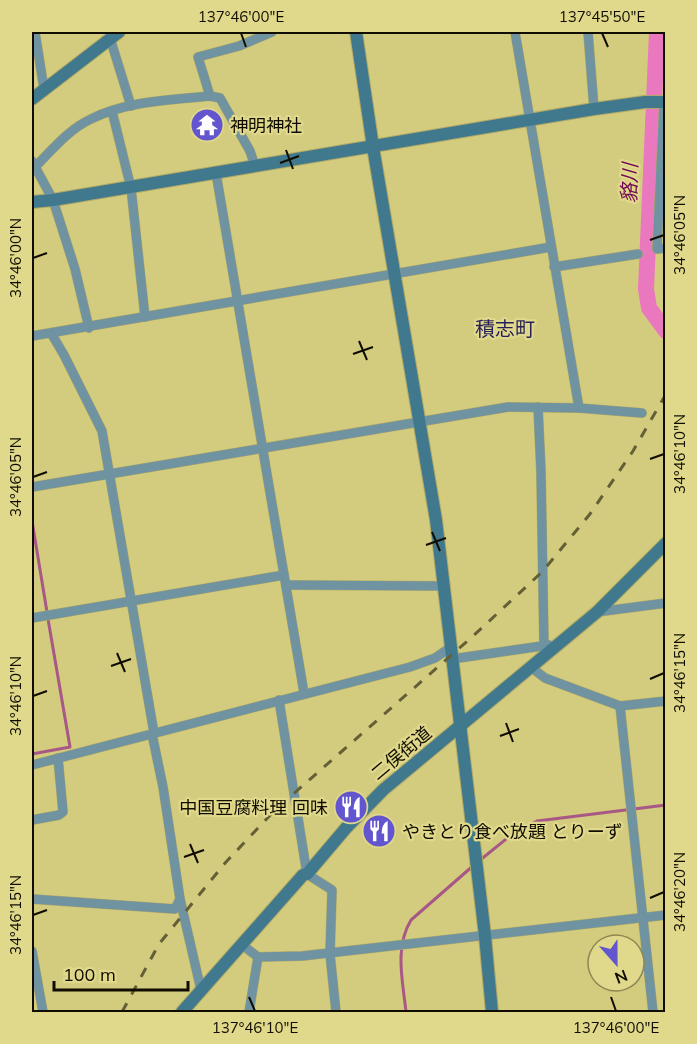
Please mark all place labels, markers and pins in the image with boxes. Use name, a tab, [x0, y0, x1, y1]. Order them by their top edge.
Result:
temple icon: 神明神社	[189, 107, 225, 143]
place label: 神明神社	[230, 114, 302, 137]
restaurant icon: 中国豆腐料理 回味	[333, 789, 369, 825]
place label: 中国豆腐料理 回味	[179, 796, 328, 819]
restaurant icon: やきとり食べ放題 とりーず	[361, 813, 397, 849]
place label: やきとり食べ放題 とりーず	[402, 820, 623, 843]

